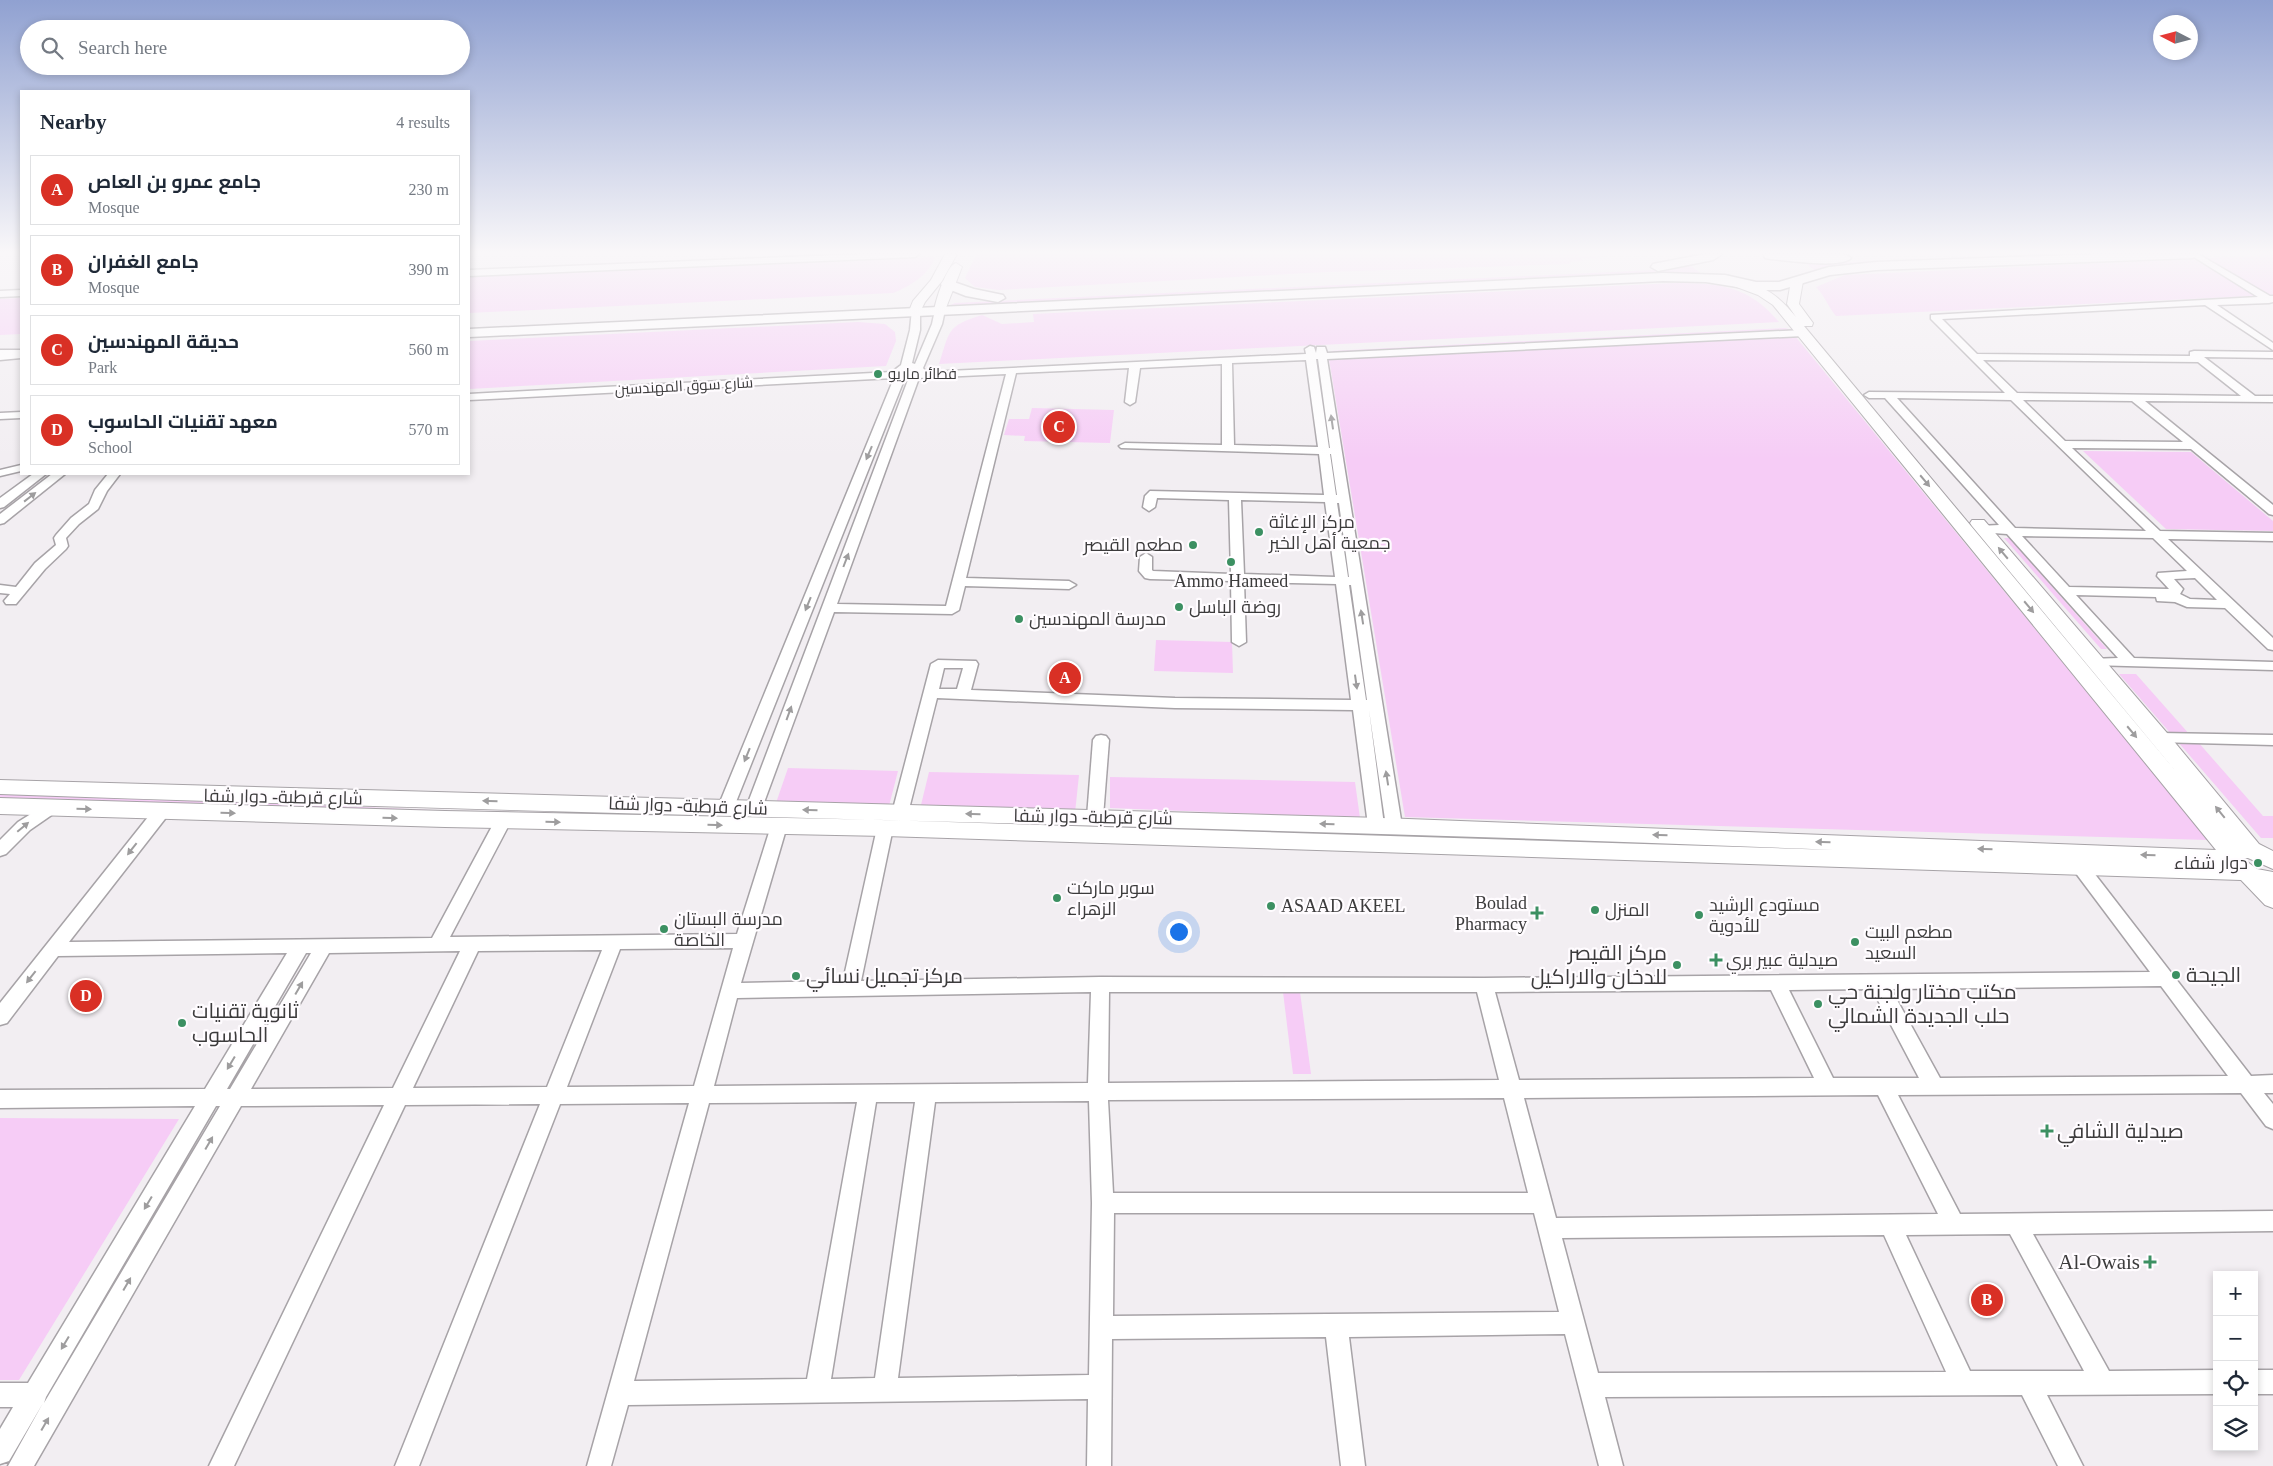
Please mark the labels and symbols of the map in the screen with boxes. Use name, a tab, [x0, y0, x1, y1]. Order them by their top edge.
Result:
north arrow	[2153, 15, 2198, 60]
place label: فطائر ماريو	[888, 366, 957, 383]
marker: فطائر ماريو	[872, 368, 884, 380]
street label: شارع سوق المهندسين	[614, 374, 754, 401]
pin: C	[1043, 408, 1075, 446]
one-way arrow	[1328, 413, 1336, 429]
one-way arrow	[865, 446, 872, 461]
one-way arrow	[1920, 474, 1931, 487]
one-way arrow	[23, 491, 36, 502]
place label: مركز الإغاثة جمعية أهل الخير	[1268, 512, 1390, 554]
marker: مركز الإغاثة جمعية أهل الخير	[1253, 526, 1265, 538]
place label: مطعم القيصر	[1082, 535, 1183, 557]
marker: مطعم القيصر	[1187, 539, 1199, 551]
one-way arrow	[1998, 547, 2009, 560]
one-way arrow	[842, 552, 850, 567]
marker: Ammo Hameed	[1225, 556, 1237, 568]
place label: Ammo Hameed	[1174, 571, 1288, 591]
one-way arrow	[803, 597, 811, 611]
place label: روضة الباسل	[1189, 597, 1281, 618]
one-way arrow	[2023, 600, 2034, 613]
marker: روضة الباسل	[1173, 601, 1185, 613]
place label: مدرسة المهندسين	[1029, 609, 1166, 630]
one-way arrow	[1358, 609, 1366, 625]
marker: مدرسة المهندسين	[1013, 613, 1025, 625]
pin: A	[1049, 659, 1081, 697]
one-way arrow	[1352, 674, 1360, 690]
one-way arrow	[786, 705, 793, 720]
one-way arrow	[2127, 725, 2138, 738]
one-way arrow	[743, 748, 751, 763]
one-way arrow	[1382, 769, 1390, 785]
street label: شارع قرطبة- دوار شفا	[203, 786, 363, 810]
street label: شارع قرطبة- دوار شفا	[608, 793, 768, 821]
one-way arrow	[482, 797, 498, 805]
one-way arrow	[76, 805, 92, 813]
one-way arrow	[802, 805, 818, 813]
street label: شارع قرطبة- دوار شفا	[1013, 806, 1173, 830]
one-way arrow	[2214, 806, 2225, 819]
one-way arrow	[220, 809, 236, 817]
one-way arrow	[964, 810, 980, 818]
one-way arrow	[383, 814, 399, 822]
one-way arrow	[545, 818, 561, 826]
one-way arrow	[1319, 819, 1335, 827]
one-way arrow	[17, 821, 29, 833]
one-way arrow	[708, 821, 724, 829]
one-way arrow	[1652, 831, 1668, 839]
one-way arrow	[1815, 837, 1831, 845]
one-way arrow	[126, 842, 137, 855]
one-way arrow	[1977, 844, 1993, 852]
one-way arrow	[2139, 851, 2155, 859]
place label: دوار شفاء	[2174, 853, 2248, 874]
marker: دوار شفاء	[2252, 857, 2264, 869]
place label: سوبر ماركت الزهراء	[1067, 878, 1155, 920]
marker: سوبر ماركت الزهراء	[1051, 892, 1063, 904]
place label: Boulad Pharmacy	[1455, 893, 1527, 934]
place label: مستودع الرشيد للأدوية	[1709, 895, 1820, 937]
place label: ASAAD AKEEL	[1281, 896, 1406, 916]
marker: ASAAD AKEEL	[1265, 900, 1277, 912]
place label: المنزل	[1605, 900, 1650, 921]
marker: المنزل	[1589, 904, 1601, 916]
marker: Boulad Pharmacy	[1531, 907, 1543, 919]
place label: مدرسة البستان الخاصة	[674, 909, 783, 950]
marker: مستودع الرشيد للأدوية	[1693, 909, 1705, 921]
your location	[1166, 919, 1192, 945]
place label: مطعم البيت السعيد	[1865, 922, 1953, 963]
marker: مدرسة البستان الخاصة	[658, 923, 670, 935]
marker: مطعم البيت السعيد	[1849, 936, 1861, 948]
place label: مركز القيصر للدخان والاراكيل	[1531, 941, 1667, 990]
place label: صيدلية عبير بري	[1726, 950, 1838, 974]
marker: صيدلية عبير بري	[1710, 954, 1722, 966]
marker: مركز القيصر للدخان والاراكيل	[1671, 959, 1683, 971]
place label: الجيحة	[2186, 963, 2241, 987]
place label: مركز تجميل نسائي	[806, 964, 963, 992]
marker: الجيحة	[2170, 969, 2182, 981]
one-way arrow	[26, 970, 37, 983]
marker: مركز تجميل نسائي	[790, 970, 802, 982]
pin: D	[70, 977, 102, 1015]
place label: مكتب مختار ولجنة حي حلب الجديدة الشمالي	[1828, 980, 2017, 1032]
one-way arrow	[295, 981, 304, 994]
marker: مكتب مختار ولجنة حي حلب الجديدة الشمالي	[1812, 998, 1824, 1010]
place label: ثانوية تقنيات الحاسوب	[192, 999, 299, 1047]
marker: ثانوية تقنيات الحاسوب	[176, 1017, 188, 1029]
one-way arrow	[227, 1056, 235, 1071]
place label: صيدلية الشافي	[2057, 1119, 2184, 1147]
marker: صيدلية الشافي	[2041, 1125, 2053, 1137]
one-way arrow	[204, 1137, 213, 1150]
one-way arrow	[144, 1196, 153, 1209]
place label: Al-Owais	[2058, 1250, 2140, 1274]
marker: Al-Owais	[2144, 1256, 2156, 1268]
one-way arrow	[122, 1277, 131, 1290]
pin: B	[1971, 1281, 2003, 1319]
one-way arrow	[61, 1336, 70, 1349]
one-way arrow	[41, 1416, 49, 1431]

